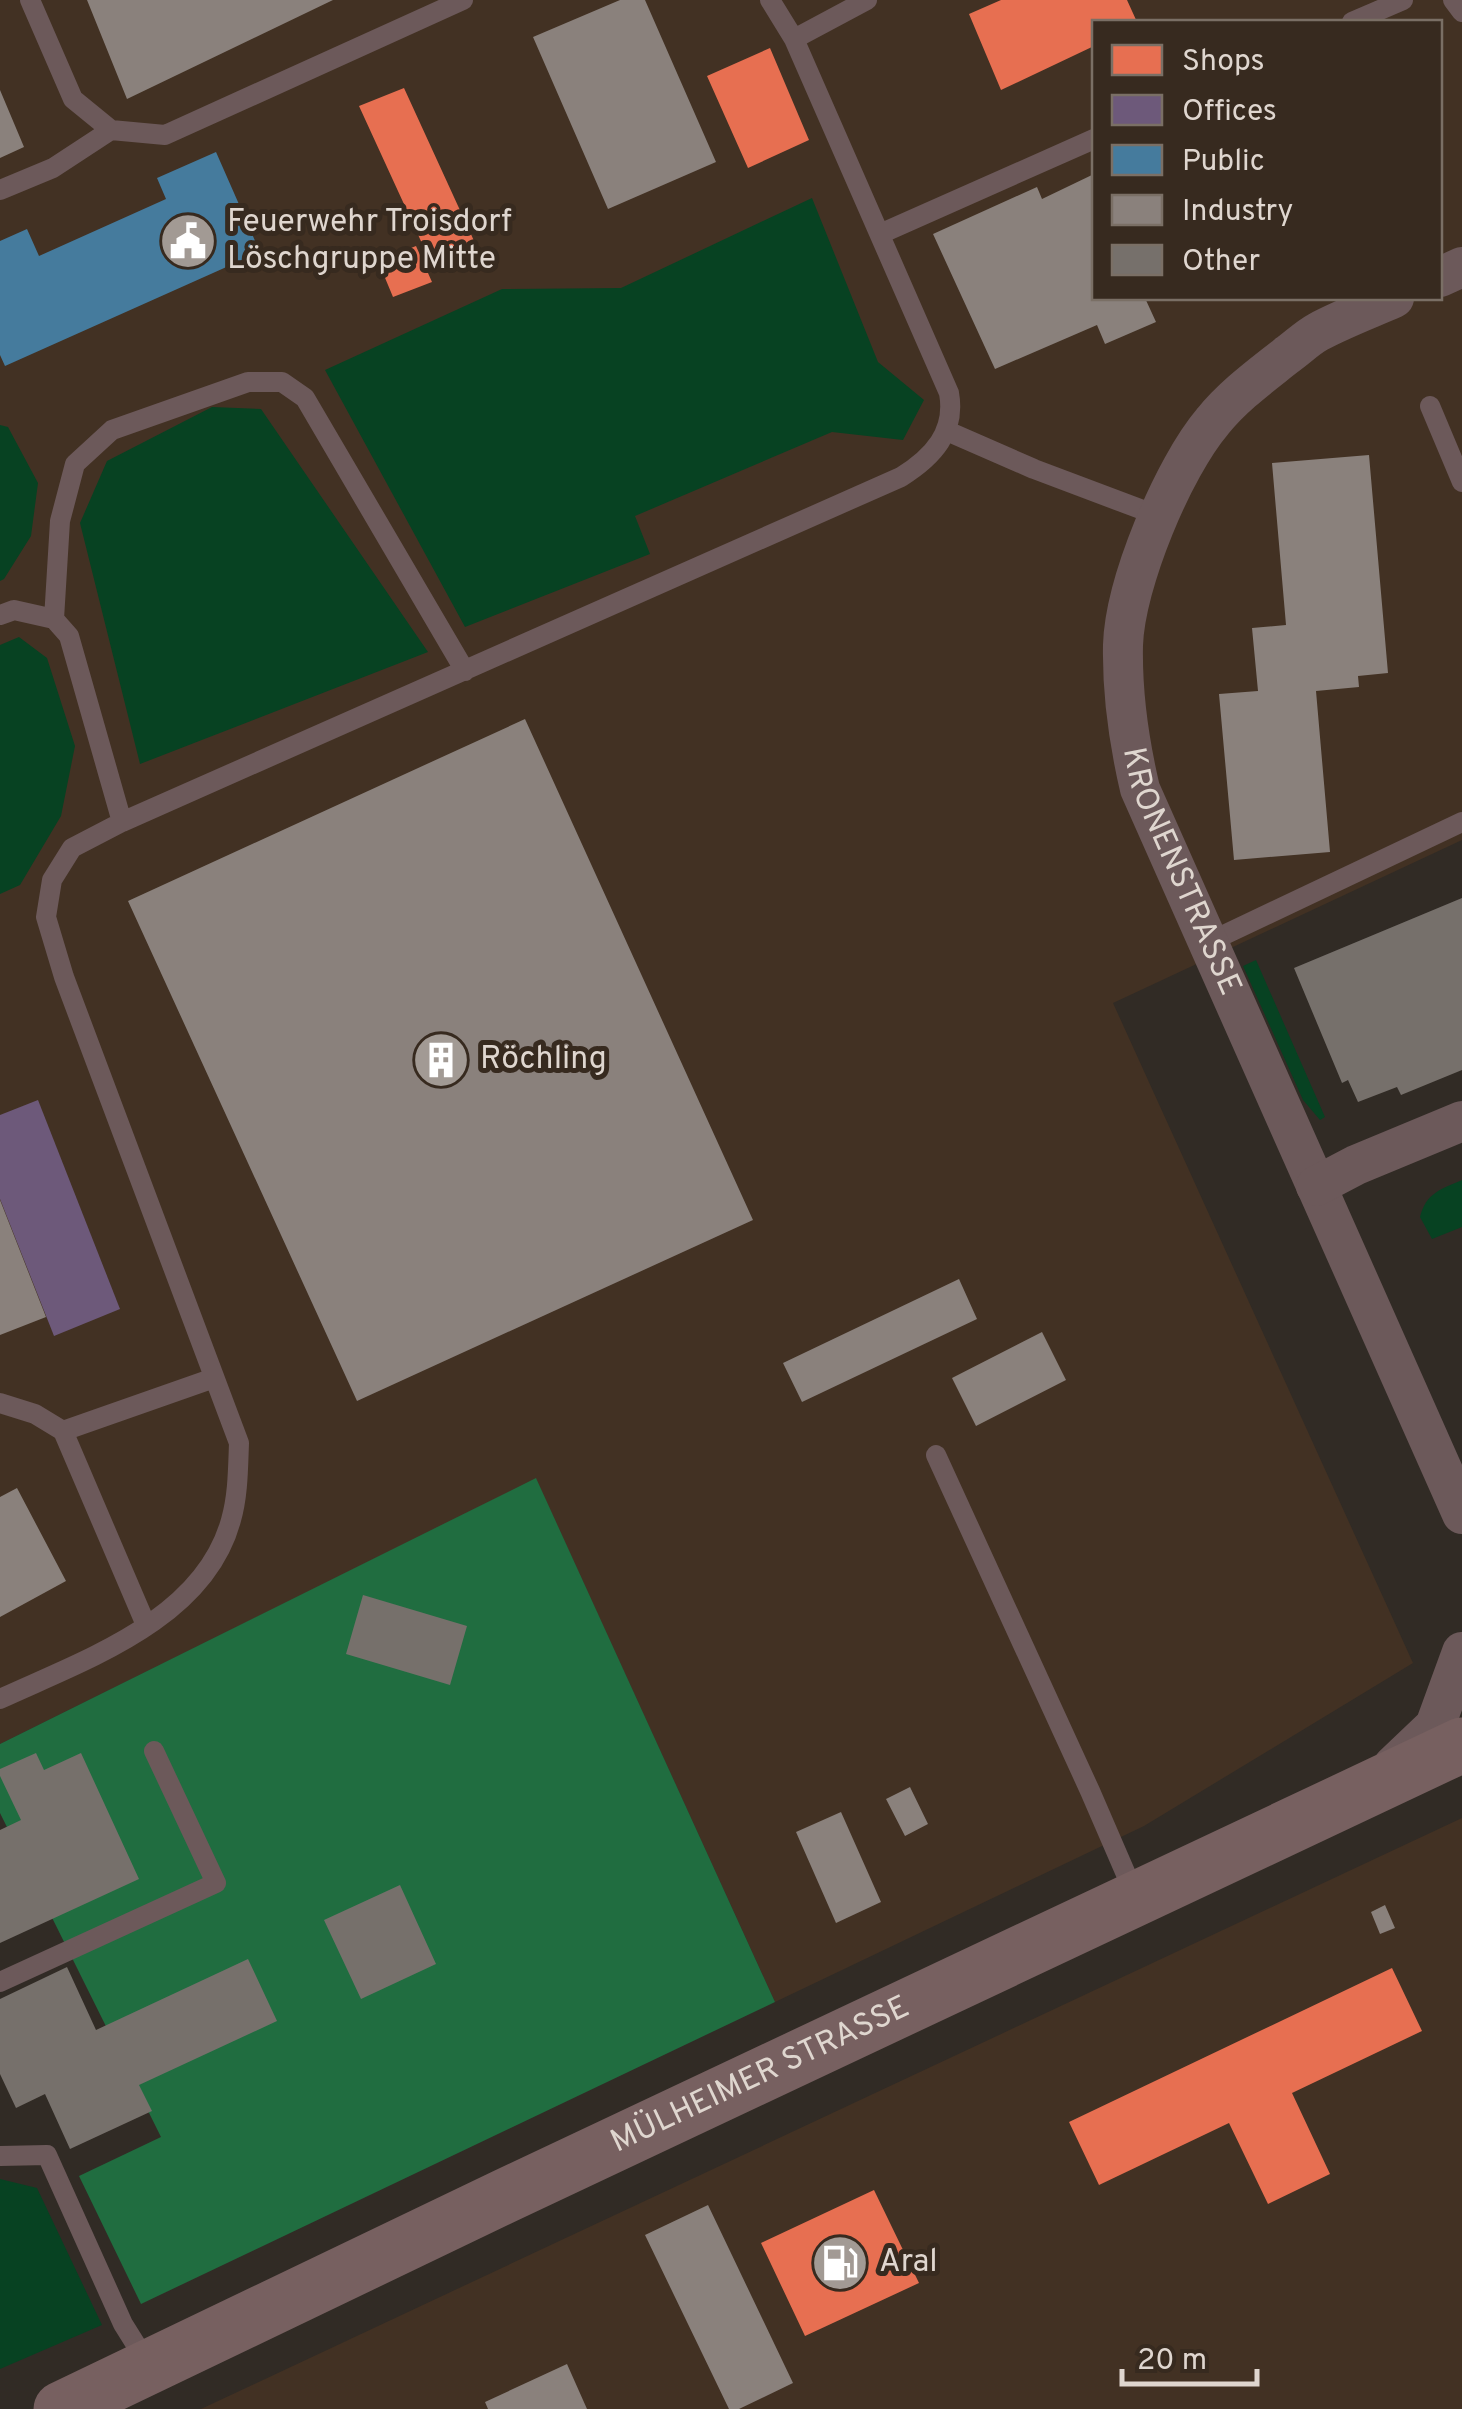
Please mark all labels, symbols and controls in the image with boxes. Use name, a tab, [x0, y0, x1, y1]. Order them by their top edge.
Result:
legend	[1092, 20, 1442, 300]
text: Shops	[1182, 44, 1265, 81]
text: Offices	[1182, 94, 1277, 131]
text: Public	[1182, 144, 1265, 181]
text: Industry	[1182, 194, 1293, 231]
place label: Feuerwehr Troisdorf Löschgruppe Mitte	[227, 203, 512, 280]
public building icon: Feuerwehr Troisdorf Löschgruppe Mitte	[158, 211, 218, 271]
text: Other	[1182, 244, 1260, 281]
street label: KRONENSTRASSE	[1112, 744, 1249, 1002]
building icon: Röchling	[411, 1030, 471, 1090]
place label: Röchling	[480, 1040, 607, 1080]
street label: MÜLHEIMER STRASSE	[605, 1988, 916, 2163]
fuel station icon: Aral	[810, 2233, 870, 2293]
place label: Aral	[879, 2243, 938, 2283]
scale bar	[1122, 2324, 1257, 2386]
text: 20 m	[1137, 2343, 1207, 2380]

